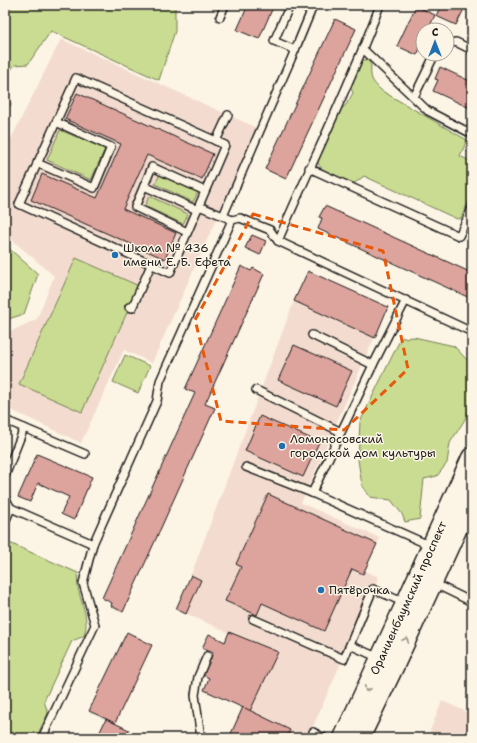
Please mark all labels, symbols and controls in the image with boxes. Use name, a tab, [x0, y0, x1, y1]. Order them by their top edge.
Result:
north arrow	[415, 22, 455, 62]
text: С	[432, 25, 439, 40]
place label: Школа № 436 имени Е. Б. Ефета	[123, 240, 231, 270]
marker: Школа № 436 имени Е. Б. Ефета	[110, 250, 120, 260]
place label: Ломоносовский городской дом культуры	[290, 431, 436, 461]
marker: Ломоносовский городской дом культуры	[277, 441, 287, 451]
street label: Ораниенбаумский проспект	[366, 518, 451, 677]
place label: Пятёрочка	[329, 582, 390, 598]
marker: Пятёрочка	[316, 585, 326, 595]
one-way arrow	[401, 636, 409, 644]
one-way arrow	[364, 685, 372, 692]

